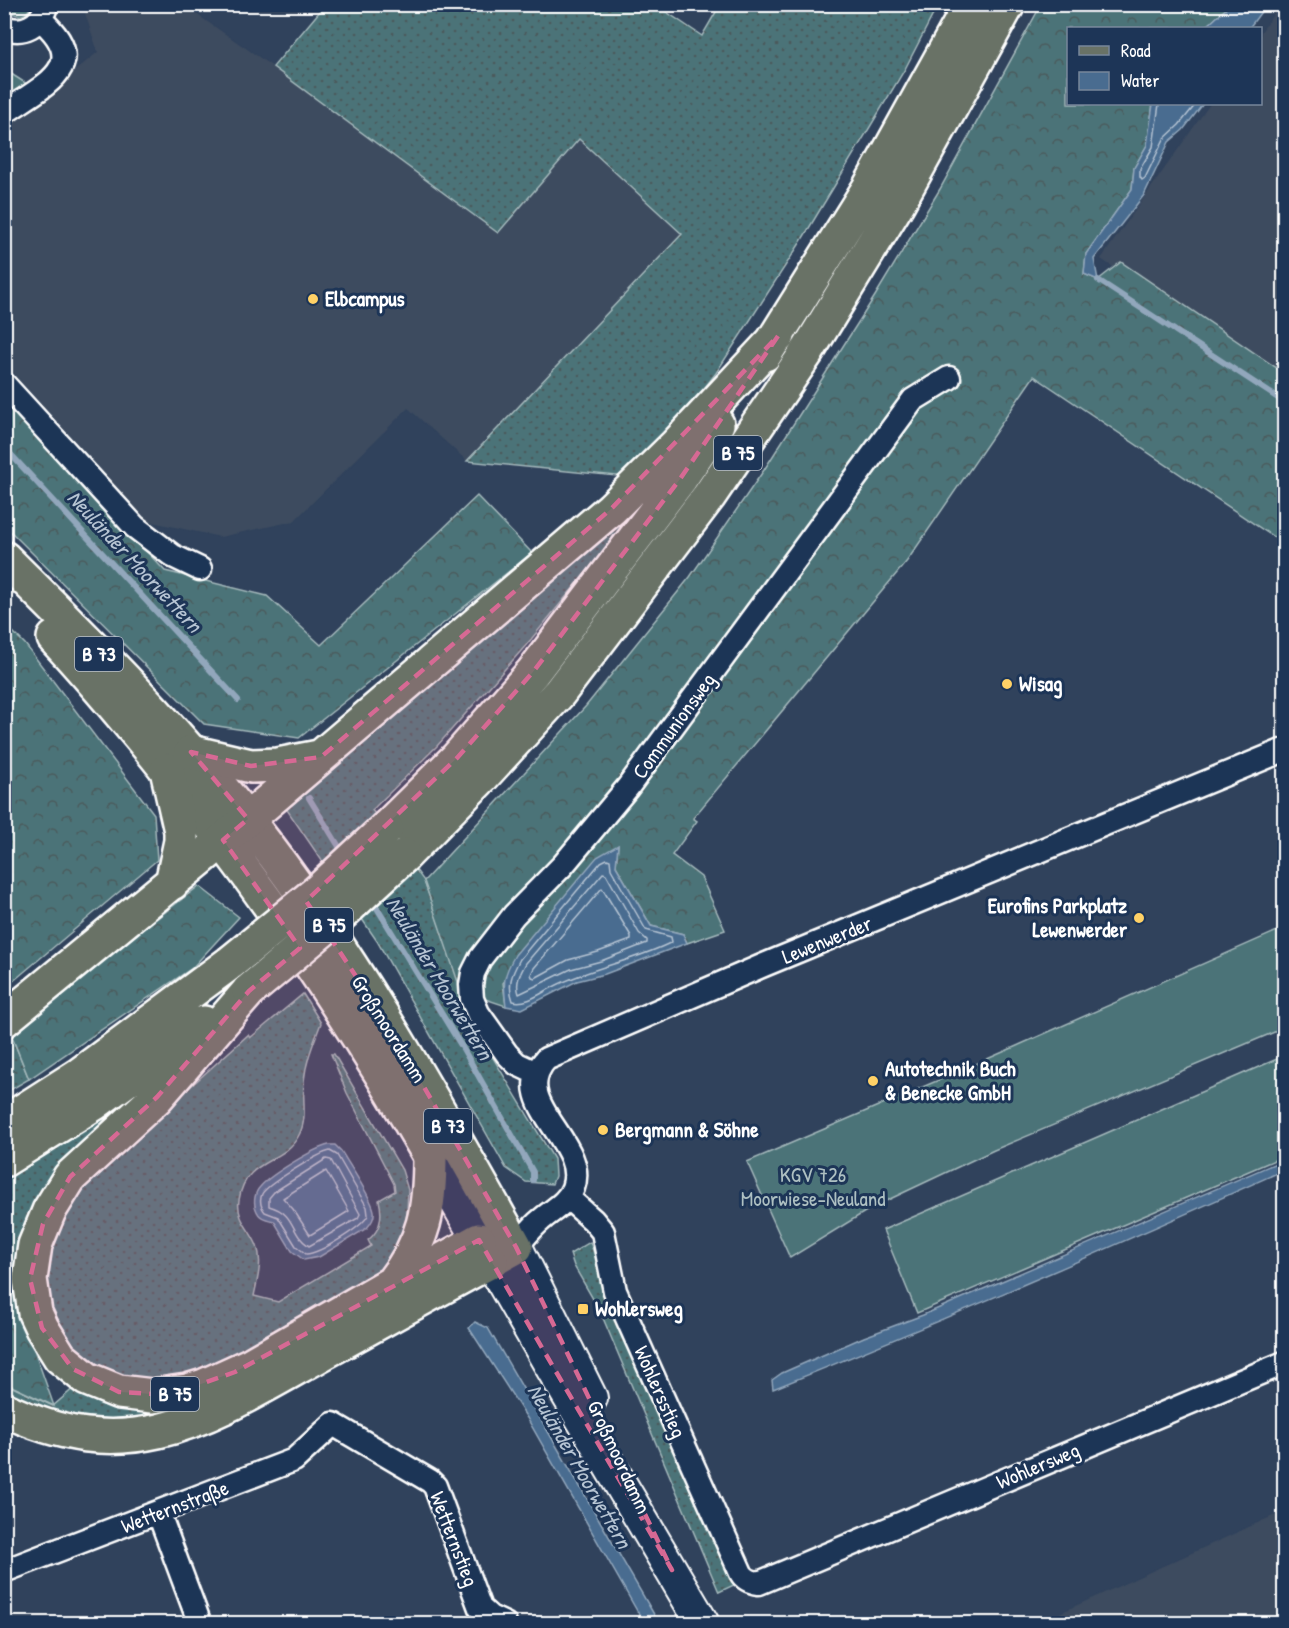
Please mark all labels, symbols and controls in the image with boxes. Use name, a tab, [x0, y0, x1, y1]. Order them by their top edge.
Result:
legend	[1067, 27, 1262, 105]
text: Road	[1121, 38, 1151, 63]
text: Water	[1121, 68, 1159, 93]
place label: Elbcampus	[325, 284, 405, 314]
marker: Elbcampus	[306, 292, 320, 306]
road number: B 75	[714, 436, 762, 470]
water label: Neuländer Moorwettern	[61, 483, 210, 640]
road number: B 73	[75, 637, 123, 671]
street label: Communionsweg	[625, 667, 722, 785]
place label: Wisag	[1019, 669, 1062, 699]
marker: Wisag	[1000, 677, 1014, 691]
water label: Neuländer Moorwettern	[379, 891, 502, 1067]
place label: Eurofins Parkplatz Lewenwerder	[988, 891, 1128, 944]
road number: B 75	[305, 908, 353, 942]
street label: Lewenwerder	[778, 908, 876, 971]
marker: Eurofins Parkplatz Lewenwerder	[1132, 911, 1146, 925]
street label: Großmoordamm	[345, 969, 434, 1088]
place label: Autotechnik Buch & Benecke GmbH	[885, 1054, 1016, 1107]
marker: Autotechnik Buch & Benecke GmbH	[866, 1074, 880, 1088]
road number: B 73	[424, 1109, 472, 1143]
place label: Bergmann & Söhne	[615, 1115, 759, 1145]
marker: Bergmann & Söhne	[596, 1123, 610, 1137]
park label: KGV 726 Moorwiese-Neuland	[741, 1160, 885, 1213]
place label: Wohlersweg	[595, 1294, 683, 1324]
marker: Wohlersweg	[576, 1302, 590, 1316]
street label: Wohlersstieg	[627, 1341, 694, 1442]
road number: B 75	[151, 1377, 199, 1411]
water label: Neuländer Moorwettern	[521, 1378, 640, 1555]
street label: Großmoordamm	[581, 1395, 658, 1518]
street label: Wohlersweg	[992, 1435, 1084, 1496]
street label: Wetternstraße	[117, 1473, 233, 1540]
street label: Wetternstieg	[423, 1487, 486, 1590]

